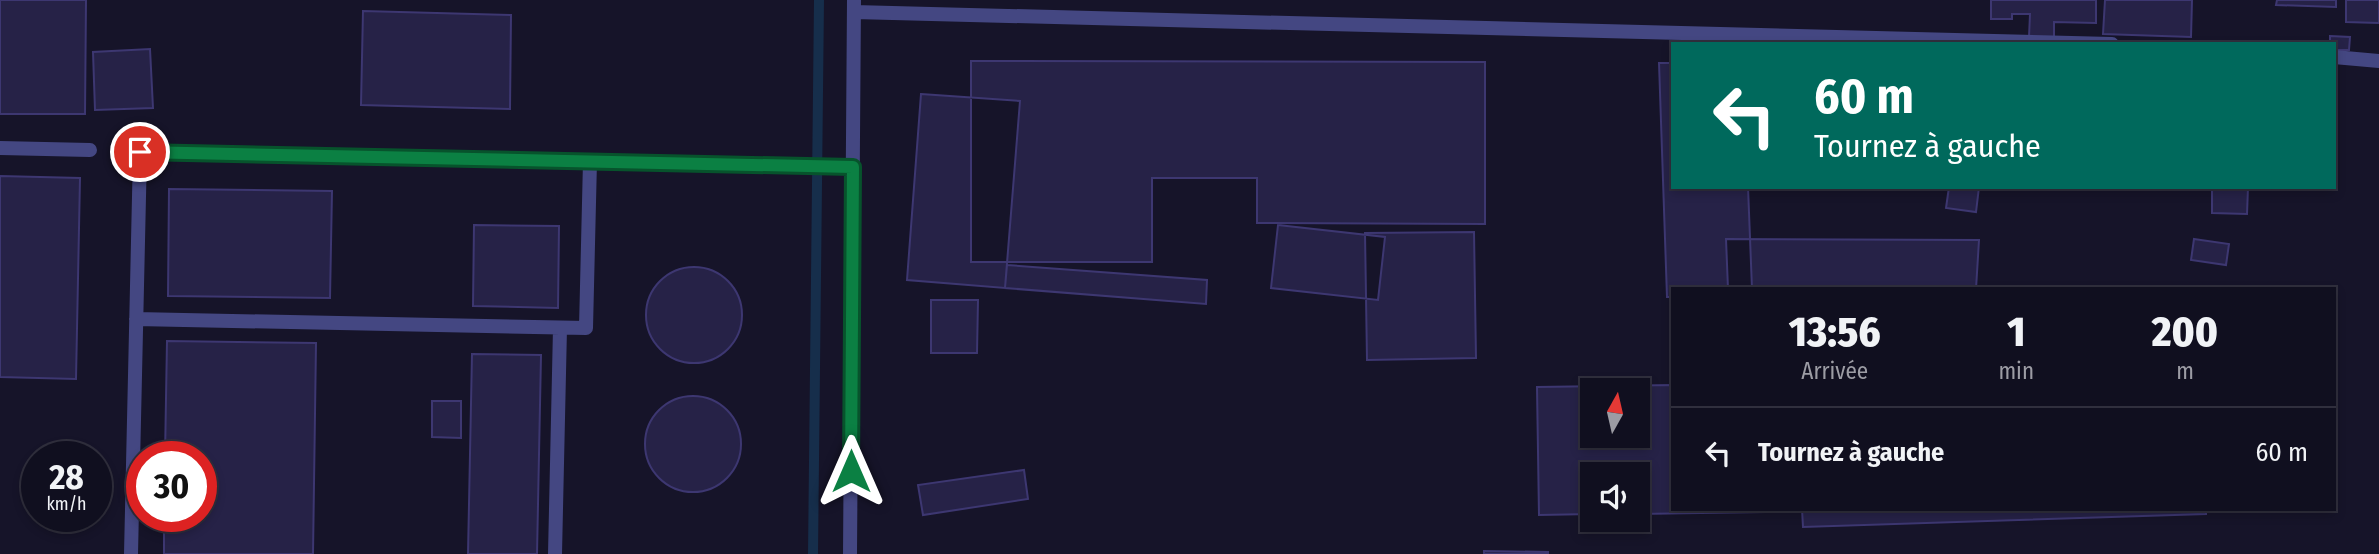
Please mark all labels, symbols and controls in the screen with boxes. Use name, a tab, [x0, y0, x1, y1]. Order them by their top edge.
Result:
text: 60 m	[1814, 67, 1914, 126]
icon: left	[1699, 70, 1790, 161]
pin	[110, 122, 170, 182]
text: Tournez à gauche	[1814, 127, 2041, 165]
icon: arrive	[121, 133, 159, 171]
text: 13:56	[1789, 307, 1881, 357]
text: 1	[2007, 307, 2025, 357]
text: 200	[2152, 307, 2218, 357]
text: Arrivée	[1801, 357, 1868, 385]
text: min	[1998, 357, 2034, 385]
text: m	[2176, 357, 2194, 385]
north arrow	[1580, 378, 1650, 448]
map controls	[1580, 378, 1650, 532]
position arrow	[814, 434, 888, 508]
icon: left	[1699, 434, 1737, 472]
text: Tournez à gauche	[1758, 437, 1944, 468]
text: 60 m	[2255, 437, 2308, 468]
speed limit sign: 30	[126, 441, 217, 532]
text: 28	[49, 456, 84, 498]
button: sound	[1580, 462, 1650, 532]
text: km/h	[46, 493, 87, 515]

